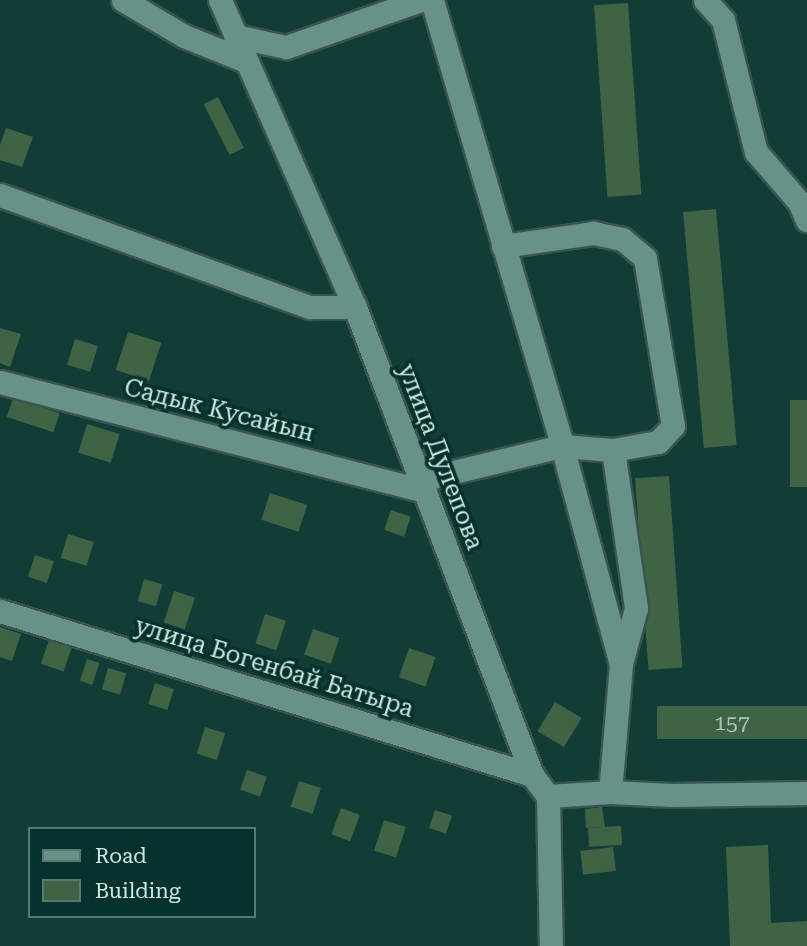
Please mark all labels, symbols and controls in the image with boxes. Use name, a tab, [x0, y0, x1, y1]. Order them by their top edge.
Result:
street label: улица Дулепова	[391, 360, 489, 554]
street label: Садык Кусайын	[121, 374, 317, 448]
street label: улица Богенбай Батыра	[131, 612, 417, 724]
house number: 157	[714, 710, 750, 736]
legend	[28, 827, 256, 918]
text: Road	[95, 844, 147, 868]
text: Building	[95, 879, 181, 903]

